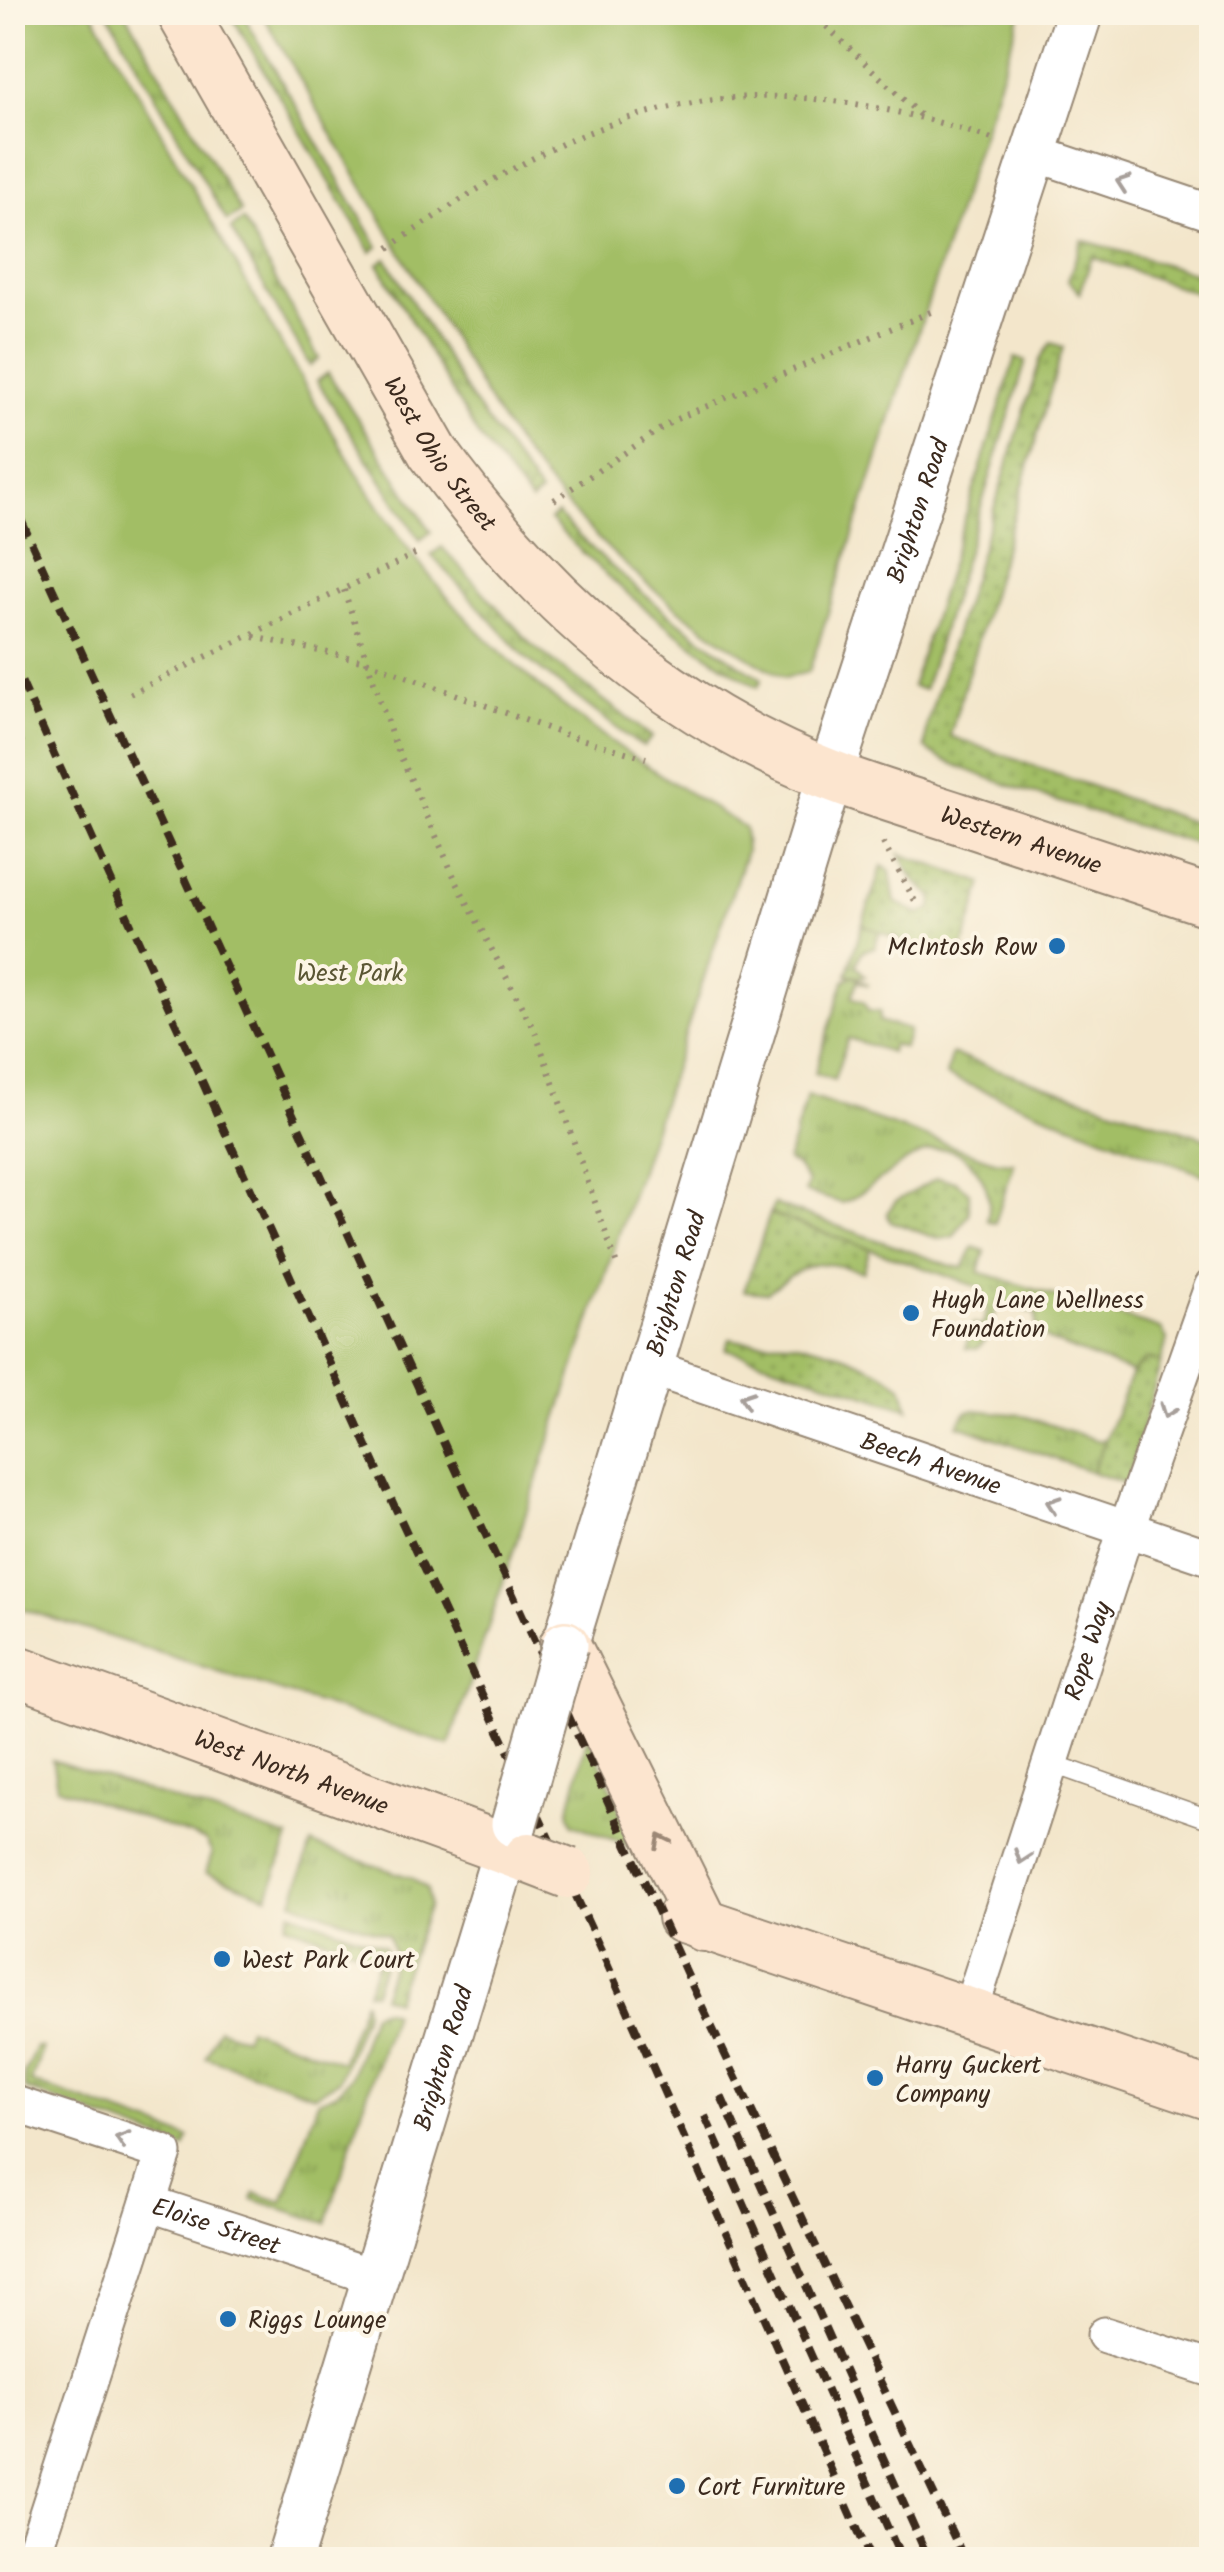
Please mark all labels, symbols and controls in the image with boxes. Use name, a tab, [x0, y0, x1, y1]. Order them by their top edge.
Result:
one-way arrow	[1115, 174, 1132, 194]
street label: West Ohio Street	[372, 369, 506, 542]
street label: Brighton Road	[876, 432, 962, 588]
street label: Western Avenue	[935, 796, 1107, 886]
place label: McIntosh Row	[887, 928, 1037, 968]
marker: McIntosh Row	[1046, 935, 1068, 957]
park label: West Park	[297, 954, 403, 994]
street label: Brighton Road	[636, 1205, 719, 1362]
place label: Hugh Lane Wellness Foundation	[931, 1281, 1144, 1350]
marker: Hugh Lane Wellness Foundation	[900, 1302, 922, 1324]
one-way arrow	[738, 1391, 755, 1411]
one-way arrow	[1158, 1402, 1179, 1419]
street label: Beech Avenue	[855, 1422, 1006, 1507]
one-way arrow	[1045, 1495, 1063, 1516]
street label: Rope Way	[1054, 1596, 1124, 1706]
street label: West North Avenue	[188, 1719, 394, 1827]
one-way arrow	[654, 1833, 674, 1851]
one-way arrow	[1013, 1847, 1033, 1864]
place label: West Park Court	[242, 1941, 415, 1981]
marker: West Park Court	[211, 1948, 233, 1970]
street label: Brighton Road	[403, 1980, 486, 2136]
place label: Harry Guckert Company	[895, 2046, 1041, 2115]
marker: Harry Guckert Company	[864, 2067, 886, 2089]
one-way arrow	[114, 2130, 131, 2151]
street label: Eloise Street	[146, 2188, 286, 2267]
place label: Riggs Lounge	[248, 2301, 386, 2341]
marker: Riggs Lounge	[217, 2308, 239, 2330]
place label: Cort Furniture	[697, 2468, 845, 2508]
marker: Cort Furniture	[666, 2475, 688, 2497]

